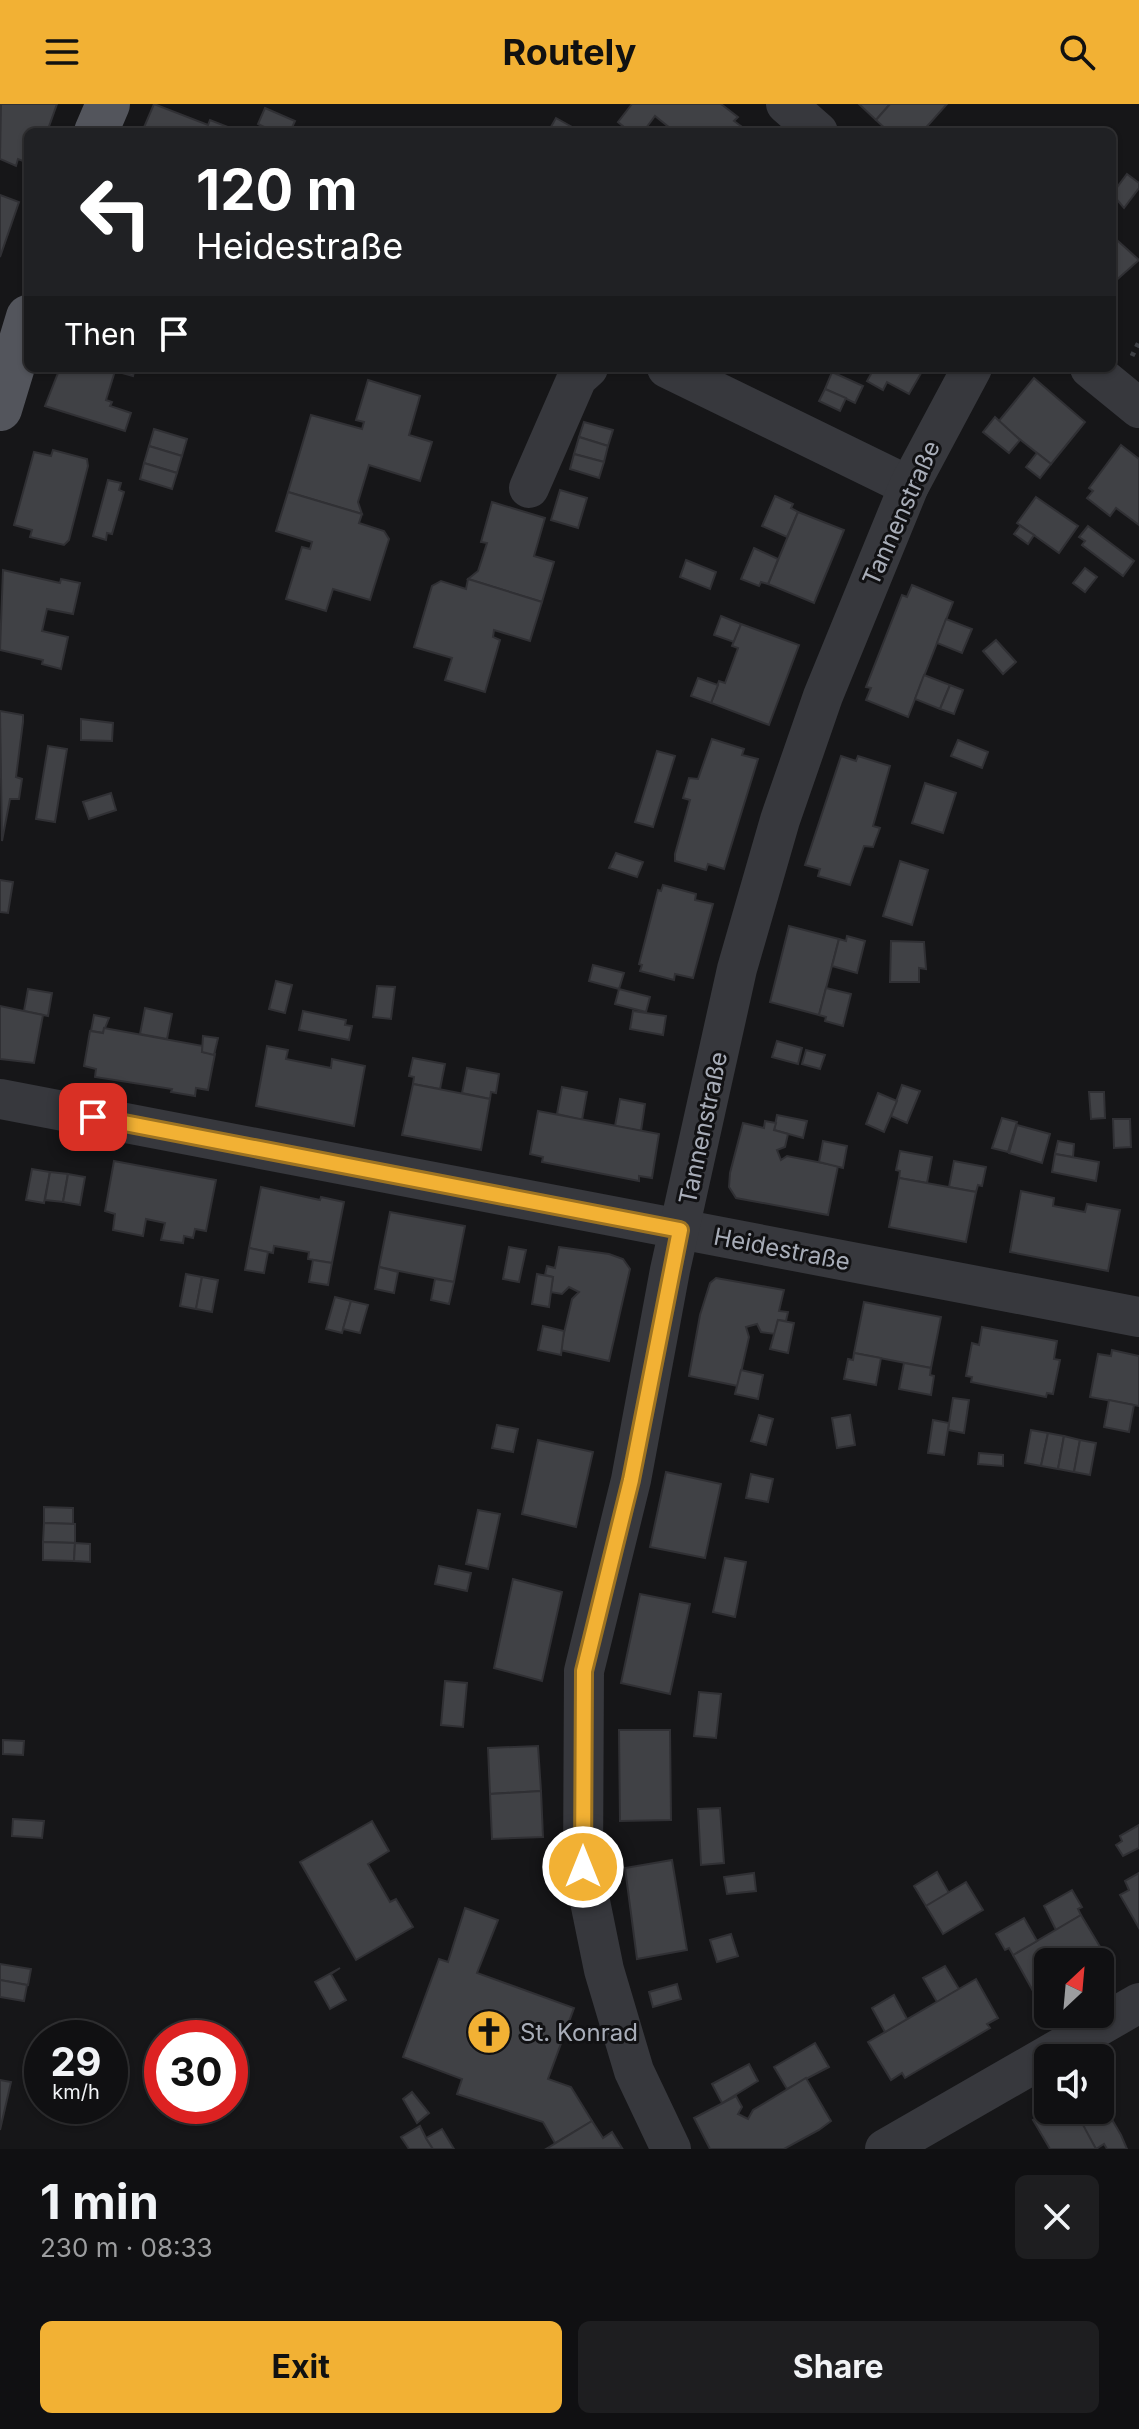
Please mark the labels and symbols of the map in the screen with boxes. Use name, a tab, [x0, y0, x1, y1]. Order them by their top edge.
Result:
street label: Tannenstraße	[856, 436, 946, 590]
street label: Tannenstraße	[673, 1049, 733, 1207]
pin	[59, 1083, 127, 1151]
street label: Heidestraße	[711, 1222, 853, 1276]
position arrow	[541, 1825, 625, 1909]
north arrow	[1034, 1948, 1114, 2028]
church icon: St. Konrad	[465, 2008, 513, 2056]
place label: St. Konrad	[520, 2018, 638, 2047]
speed limit sign: 30	[144, 2020, 248, 2124]

